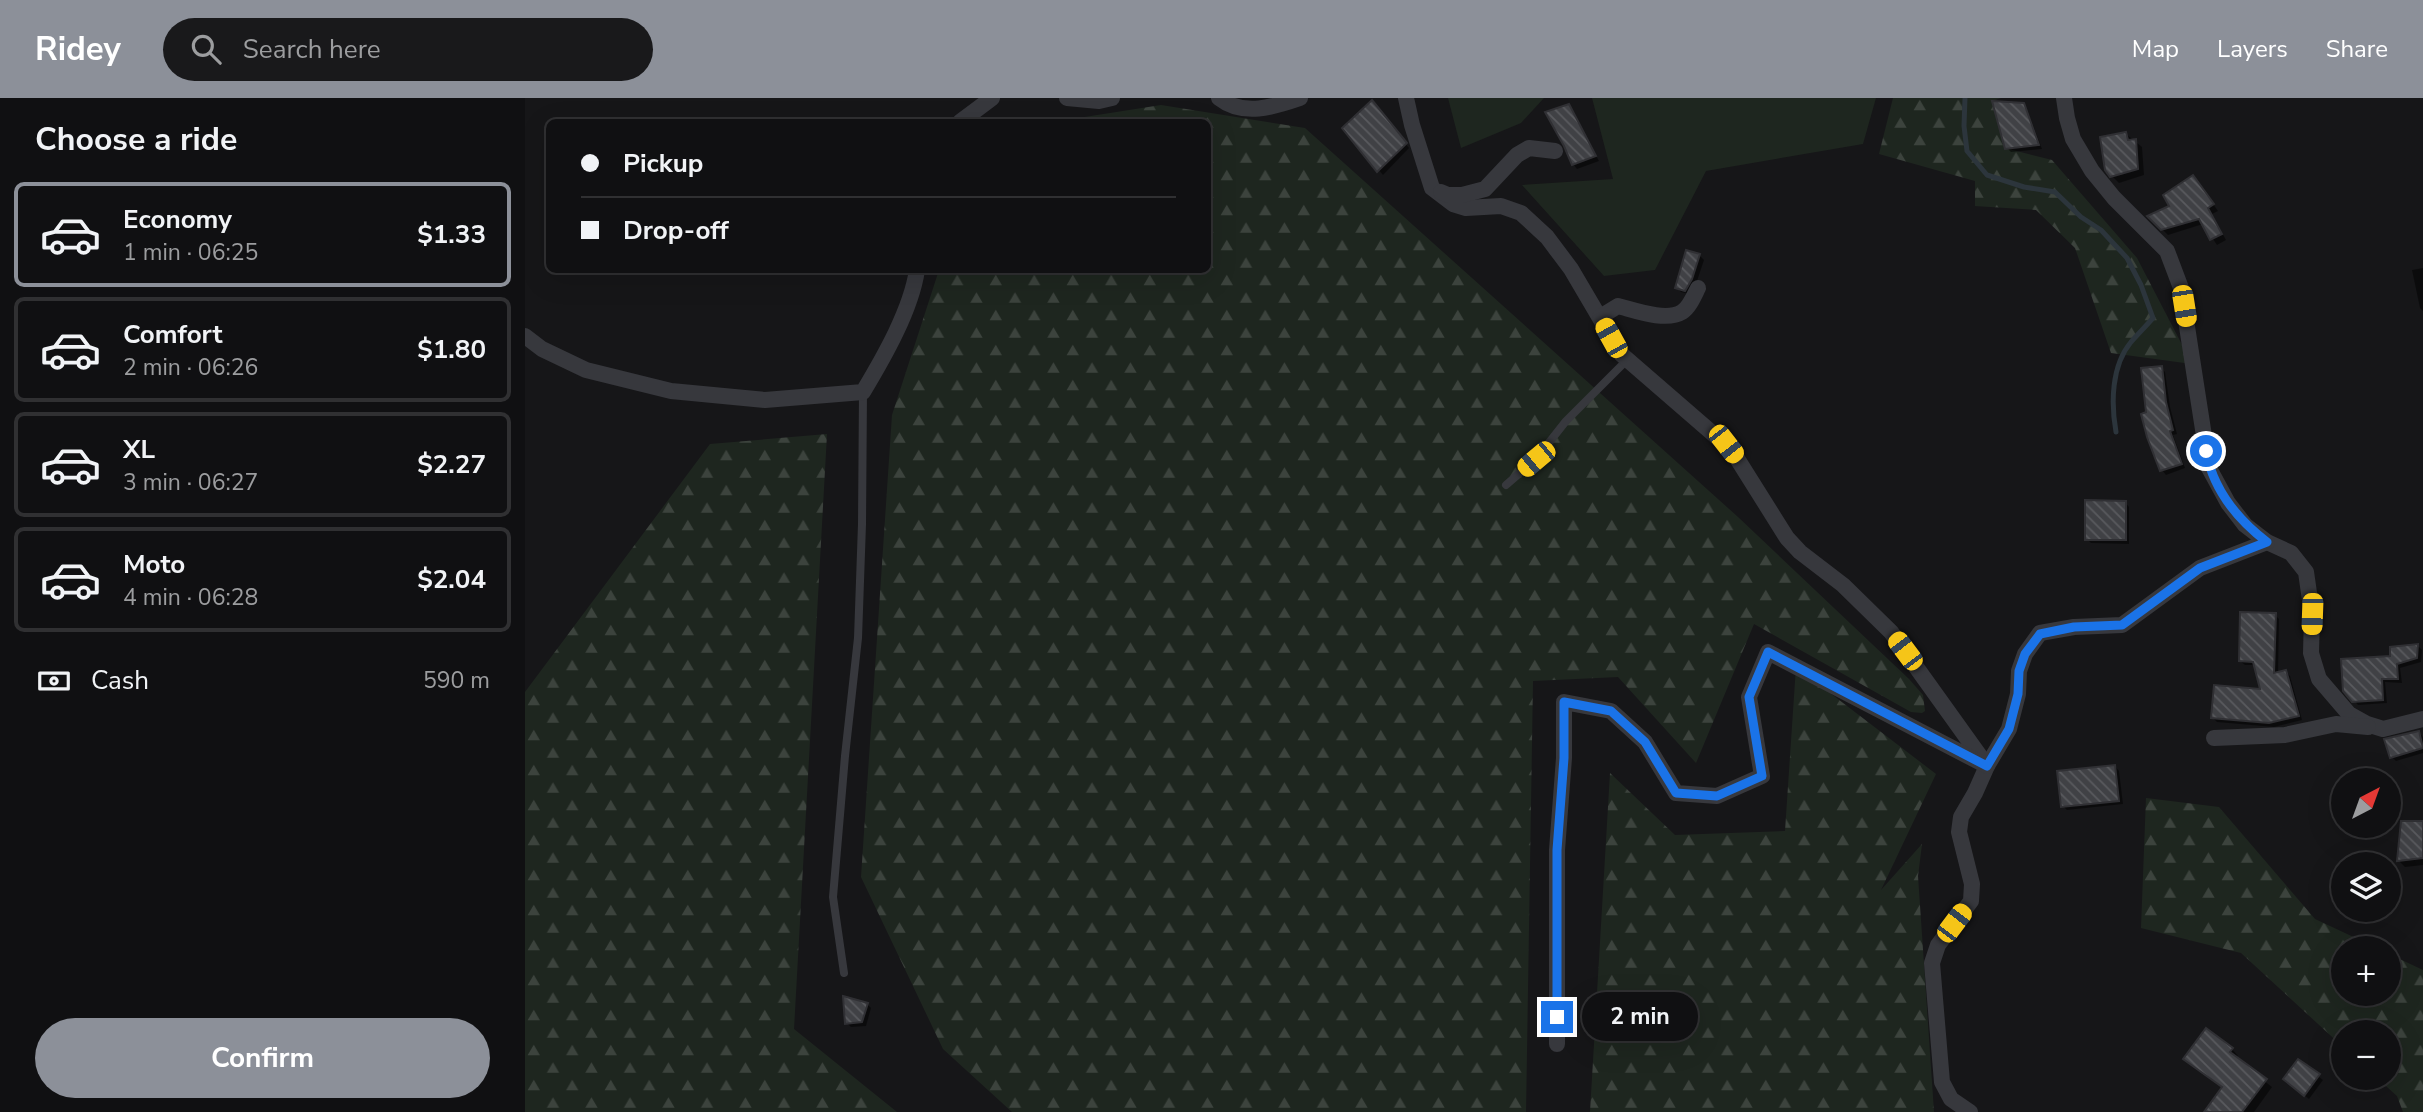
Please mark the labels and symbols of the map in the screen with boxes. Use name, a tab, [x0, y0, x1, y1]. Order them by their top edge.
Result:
car	[2171, 284, 2198, 328]
car	[1592, 315, 1631, 361]
car	[1705, 421, 1748, 467]
route start	[2190, 435, 2222, 467]
car	[1514, 437, 1559, 481]
car	[2301, 593, 2324, 635]
car	[1884, 628, 1927, 674]
north arrow	[2331, 768, 2401, 838]
car	[1933, 900, 1976, 946]
callout: 2 min	[1581, 992, 1697, 1042]
route end	[1541, 1001, 1573, 1033]

